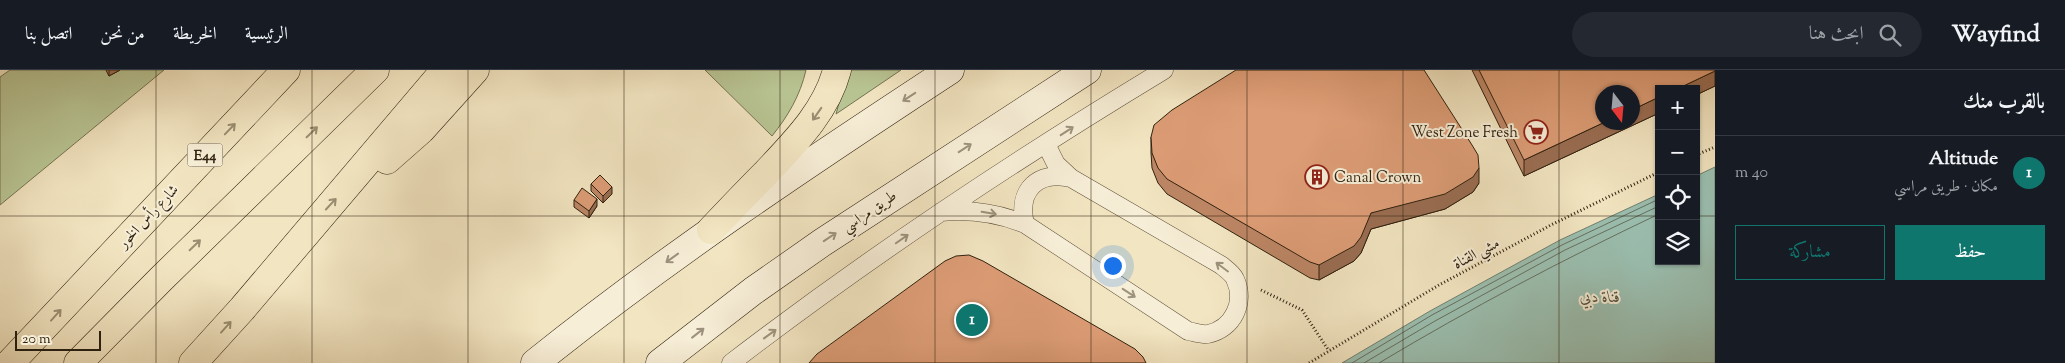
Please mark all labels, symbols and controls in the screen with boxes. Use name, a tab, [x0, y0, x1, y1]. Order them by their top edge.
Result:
search box	[1572, 12, 1922, 57]
text: Wayfind	[1952, 18, 2040, 52]
text: ابحث هنا	[1809, 21, 1864, 48]
icon: search	[1876, 21, 1904, 49]
text: اتصل بنا	[25, 22, 72, 48]
text: من نحن	[100, 22, 145, 48]
text: الخريطة	[173, 22, 217, 48]
text: الرئيسية	[245, 22, 288, 48]
north arrow	[1595, 85, 1640, 130]
map controls	[1655, 85, 1700, 265]
button: +	[1655, 85, 1700, 130]
text: بالقرب منك	[1963, 88, 2045, 118]
one-way arrow	[903, 92, 917, 102]
one-way arrow	[812, 107, 822, 121]
supermarket icon: West Zone Fresh	[1523, 119, 1549, 145]
one-way arrow	[224, 123, 236, 135]
place label: West Zone Fresh	[1411, 123, 1518, 144]
one-way arrow	[1060, 125, 1074, 135]
one-way arrow	[305, 126, 318, 138]
button: −	[1655, 130, 1700, 175]
one-way arrow	[958, 143, 972, 153]
road number: E44	[188, 144, 222, 166]
text: Altitude	[1929, 146, 1998, 173]
text: 40 m	[1735, 162, 1768, 185]
text: 1	[2026, 162, 2032, 185]
building icon: Canal Crown	[1304, 164, 1330, 190]
place label: Canal Crown	[1334, 168, 1421, 189]
button: locate	[1655, 175, 1700, 220]
text: مكان · طريق مراسي	[1894, 176, 1998, 199]
street label: شارع رأس الخور	[111, 179, 185, 256]
street label: طريق مراسي	[838, 186, 903, 240]
one-way arrow	[325, 197, 337, 210]
one-way arrow	[981, 209, 997, 219]
button: layers	[1655, 220, 1700, 265]
button: مشاركة	[1735, 225, 1885, 280]
button: حفظ	[1895, 225, 2045, 280]
one-way arrow	[822, 232, 836, 242]
street label: مشي القناة	[1450, 233, 1505, 277]
one-way arrow	[895, 234, 909, 244]
one-way arrow	[189, 239, 202, 251]
one-way arrow	[665, 253, 679, 263]
your location	[1100, 253, 1126, 279]
one-way arrow	[1215, 262, 1229, 272]
water label: قناة دبي	[1580, 287, 1620, 310]
one-way arrow	[1122, 288, 1136, 298]
pin: 1	[956, 301, 988, 339]
one-way arrow	[50, 308, 62, 321]
one-way arrow	[220, 321, 232, 333]
scale bar	[15, 328, 101, 351]
one-way arrow	[691, 328, 705, 338]
one-way arrow	[763, 329, 777, 339]
text: 20 m	[22, 330, 51, 350]

